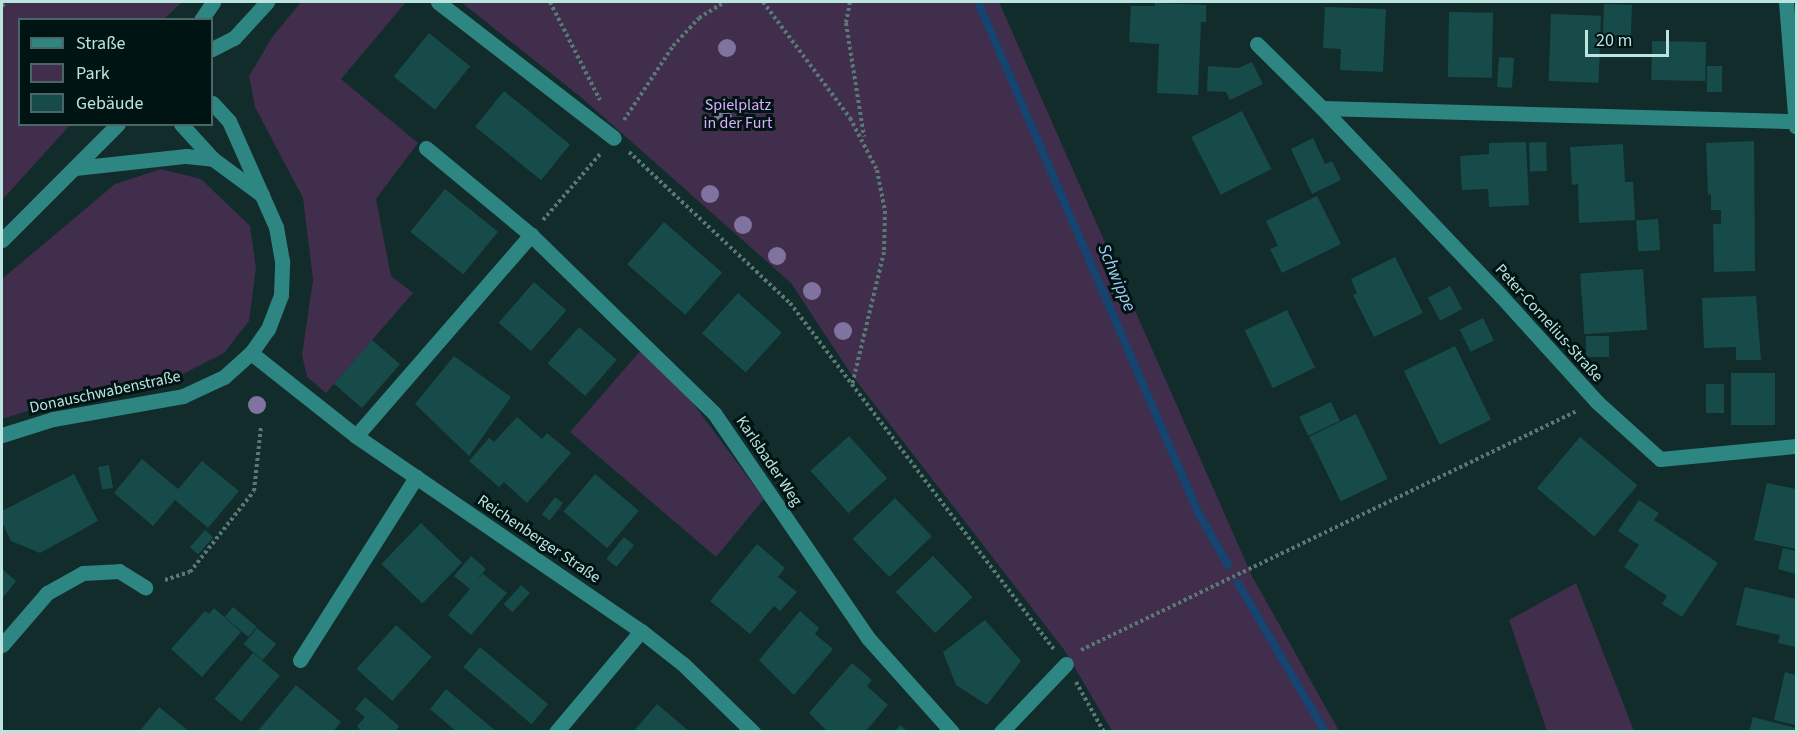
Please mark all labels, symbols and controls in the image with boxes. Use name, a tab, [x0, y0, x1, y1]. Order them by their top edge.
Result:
legend	[18, 18, 213, 126]
scale bar	[1588, 18, 1672, 56]
text: 20 m	[1596, 28, 1632, 53]
text: Straße	[76, 31, 125, 56]
text: Park	[76, 61, 110, 86]
text: Gebäude	[76, 91, 144, 116]
park label: Spielplatz in der Furt	[704, 95, 772, 133]
water label: Schwippe	[1092, 241, 1140, 315]
street label: Peter-Cornelius-Straße	[1491, 260, 1607, 386]
street label: Donauschwabenstraße	[28, 367, 182, 417]
street label: Karlsbader Weg	[732, 412, 806, 510]
street label: Reichenberger Straße	[474, 491, 604, 587]

